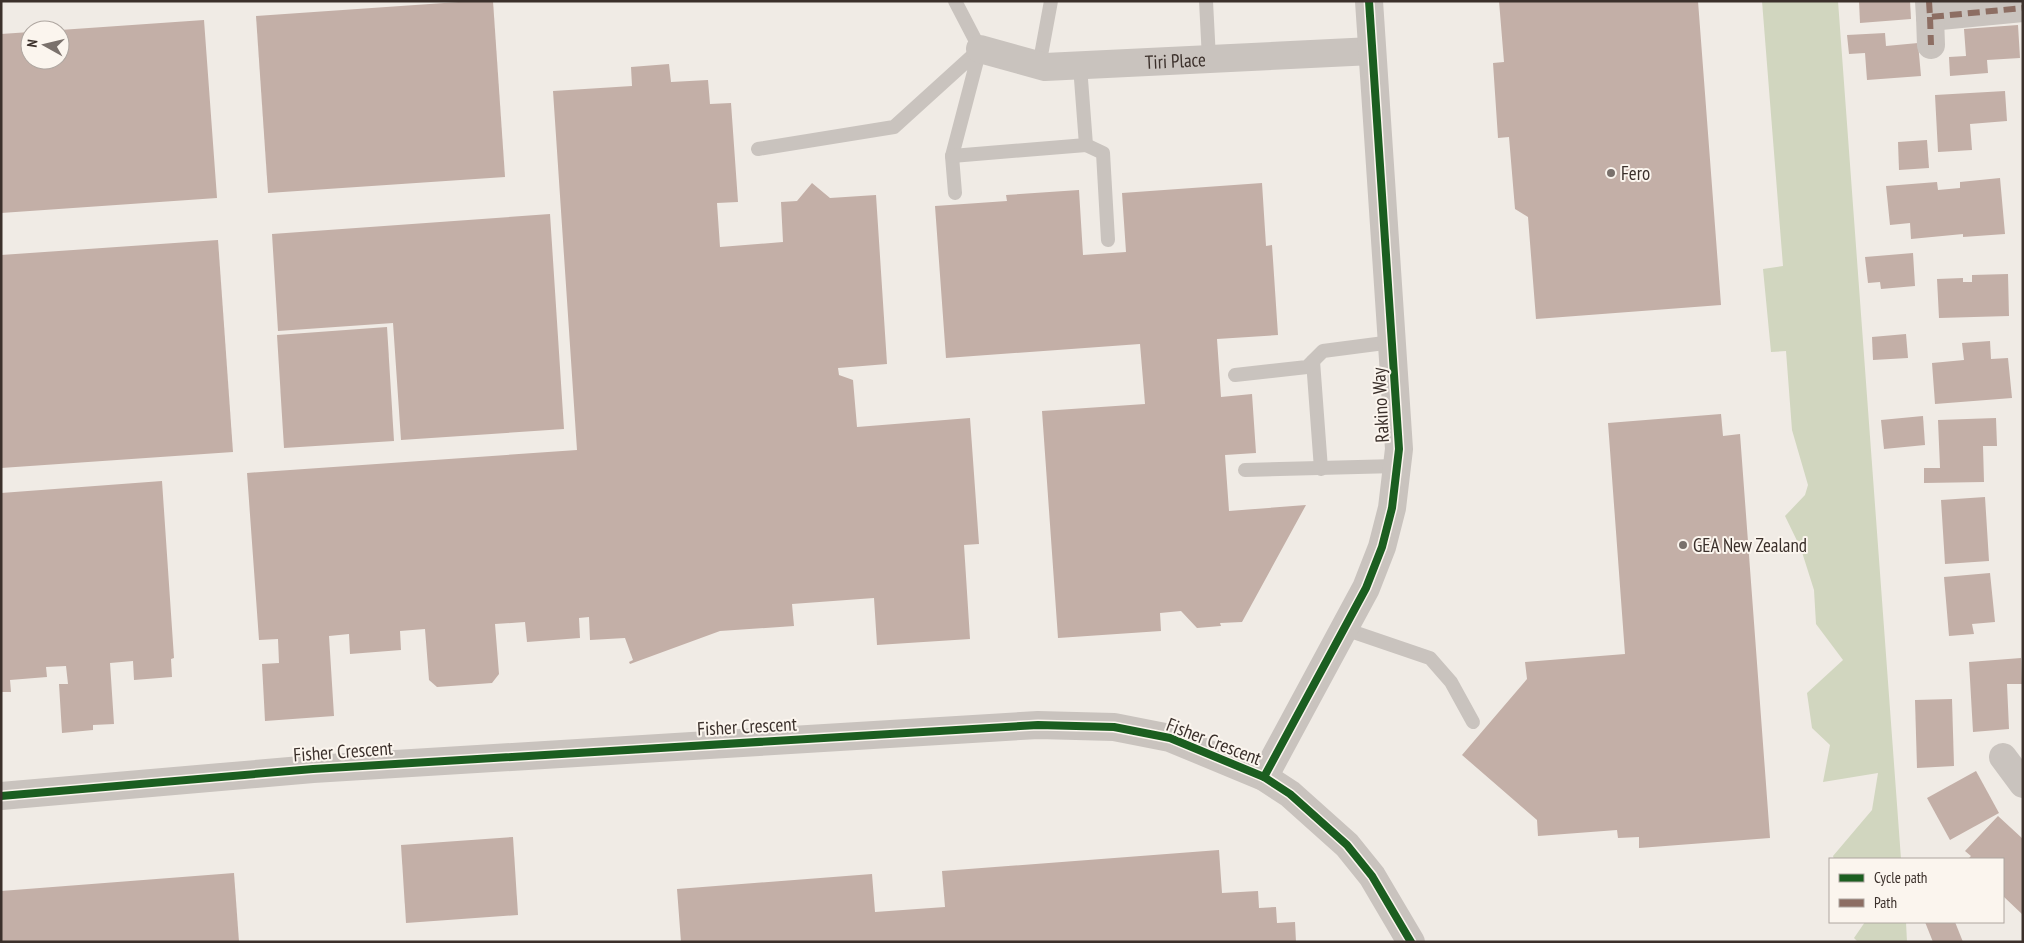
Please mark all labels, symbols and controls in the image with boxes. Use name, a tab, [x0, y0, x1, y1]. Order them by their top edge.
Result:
north arrow	[20, 20, 70, 70]
text: N	[23, 38, 42, 48]
street label: Tiri Place	[1144, 47, 1207, 74]
place label: Fero	[1621, 161, 1650, 185]
marker: Fero	[1605, 167, 1617, 179]
street label: Rakino Way	[1366, 366, 1394, 443]
place label: GEA New Zealand	[1693, 533, 1807, 557]
marker: GEA New Zealand	[1677, 539, 1689, 551]
street label: Fisher Crescent	[697, 711, 798, 741]
street label: Fisher Crescent	[1163, 712, 1266, 770]
street label: Fisher Crescent	[292, 736, 394, 766]
legend	[1829, 858, 2004, 923]
text: Cycle path	[1874, 868, 1927, 887]
text: Path	[1874, 893, 1897, 912]

